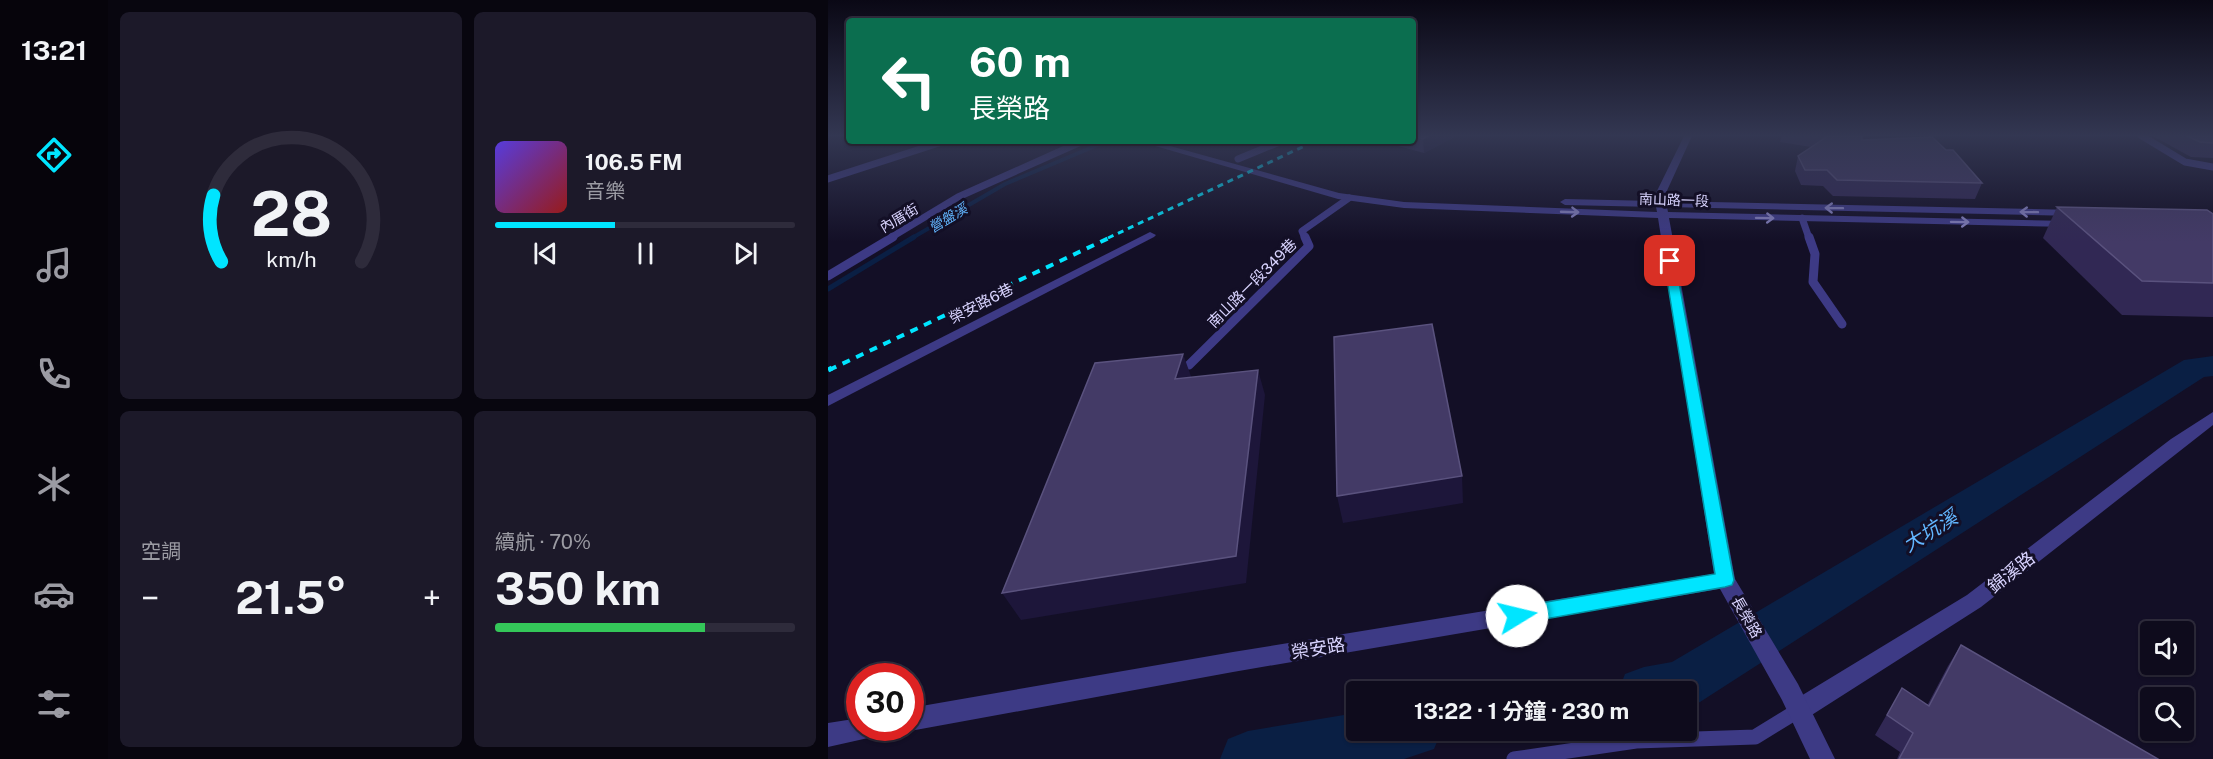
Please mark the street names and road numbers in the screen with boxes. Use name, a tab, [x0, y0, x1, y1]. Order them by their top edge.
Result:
street label: 南山路一段	[1639, 191, 1709, 209]
street label: 內厝街	[877, 200, 921, 236]
street label: 南山路一段349巷	[1204, 235, 1300, 331]
street label: 榮安路6巷	[946, 280, 1016, 326]
street label: 錦溪路	[1983, 547, 2039, 597]
street label: 長榮路	[1728, 593, 1766, 641]
street label: 榮安路	[1290, 633, 1346, 663]

